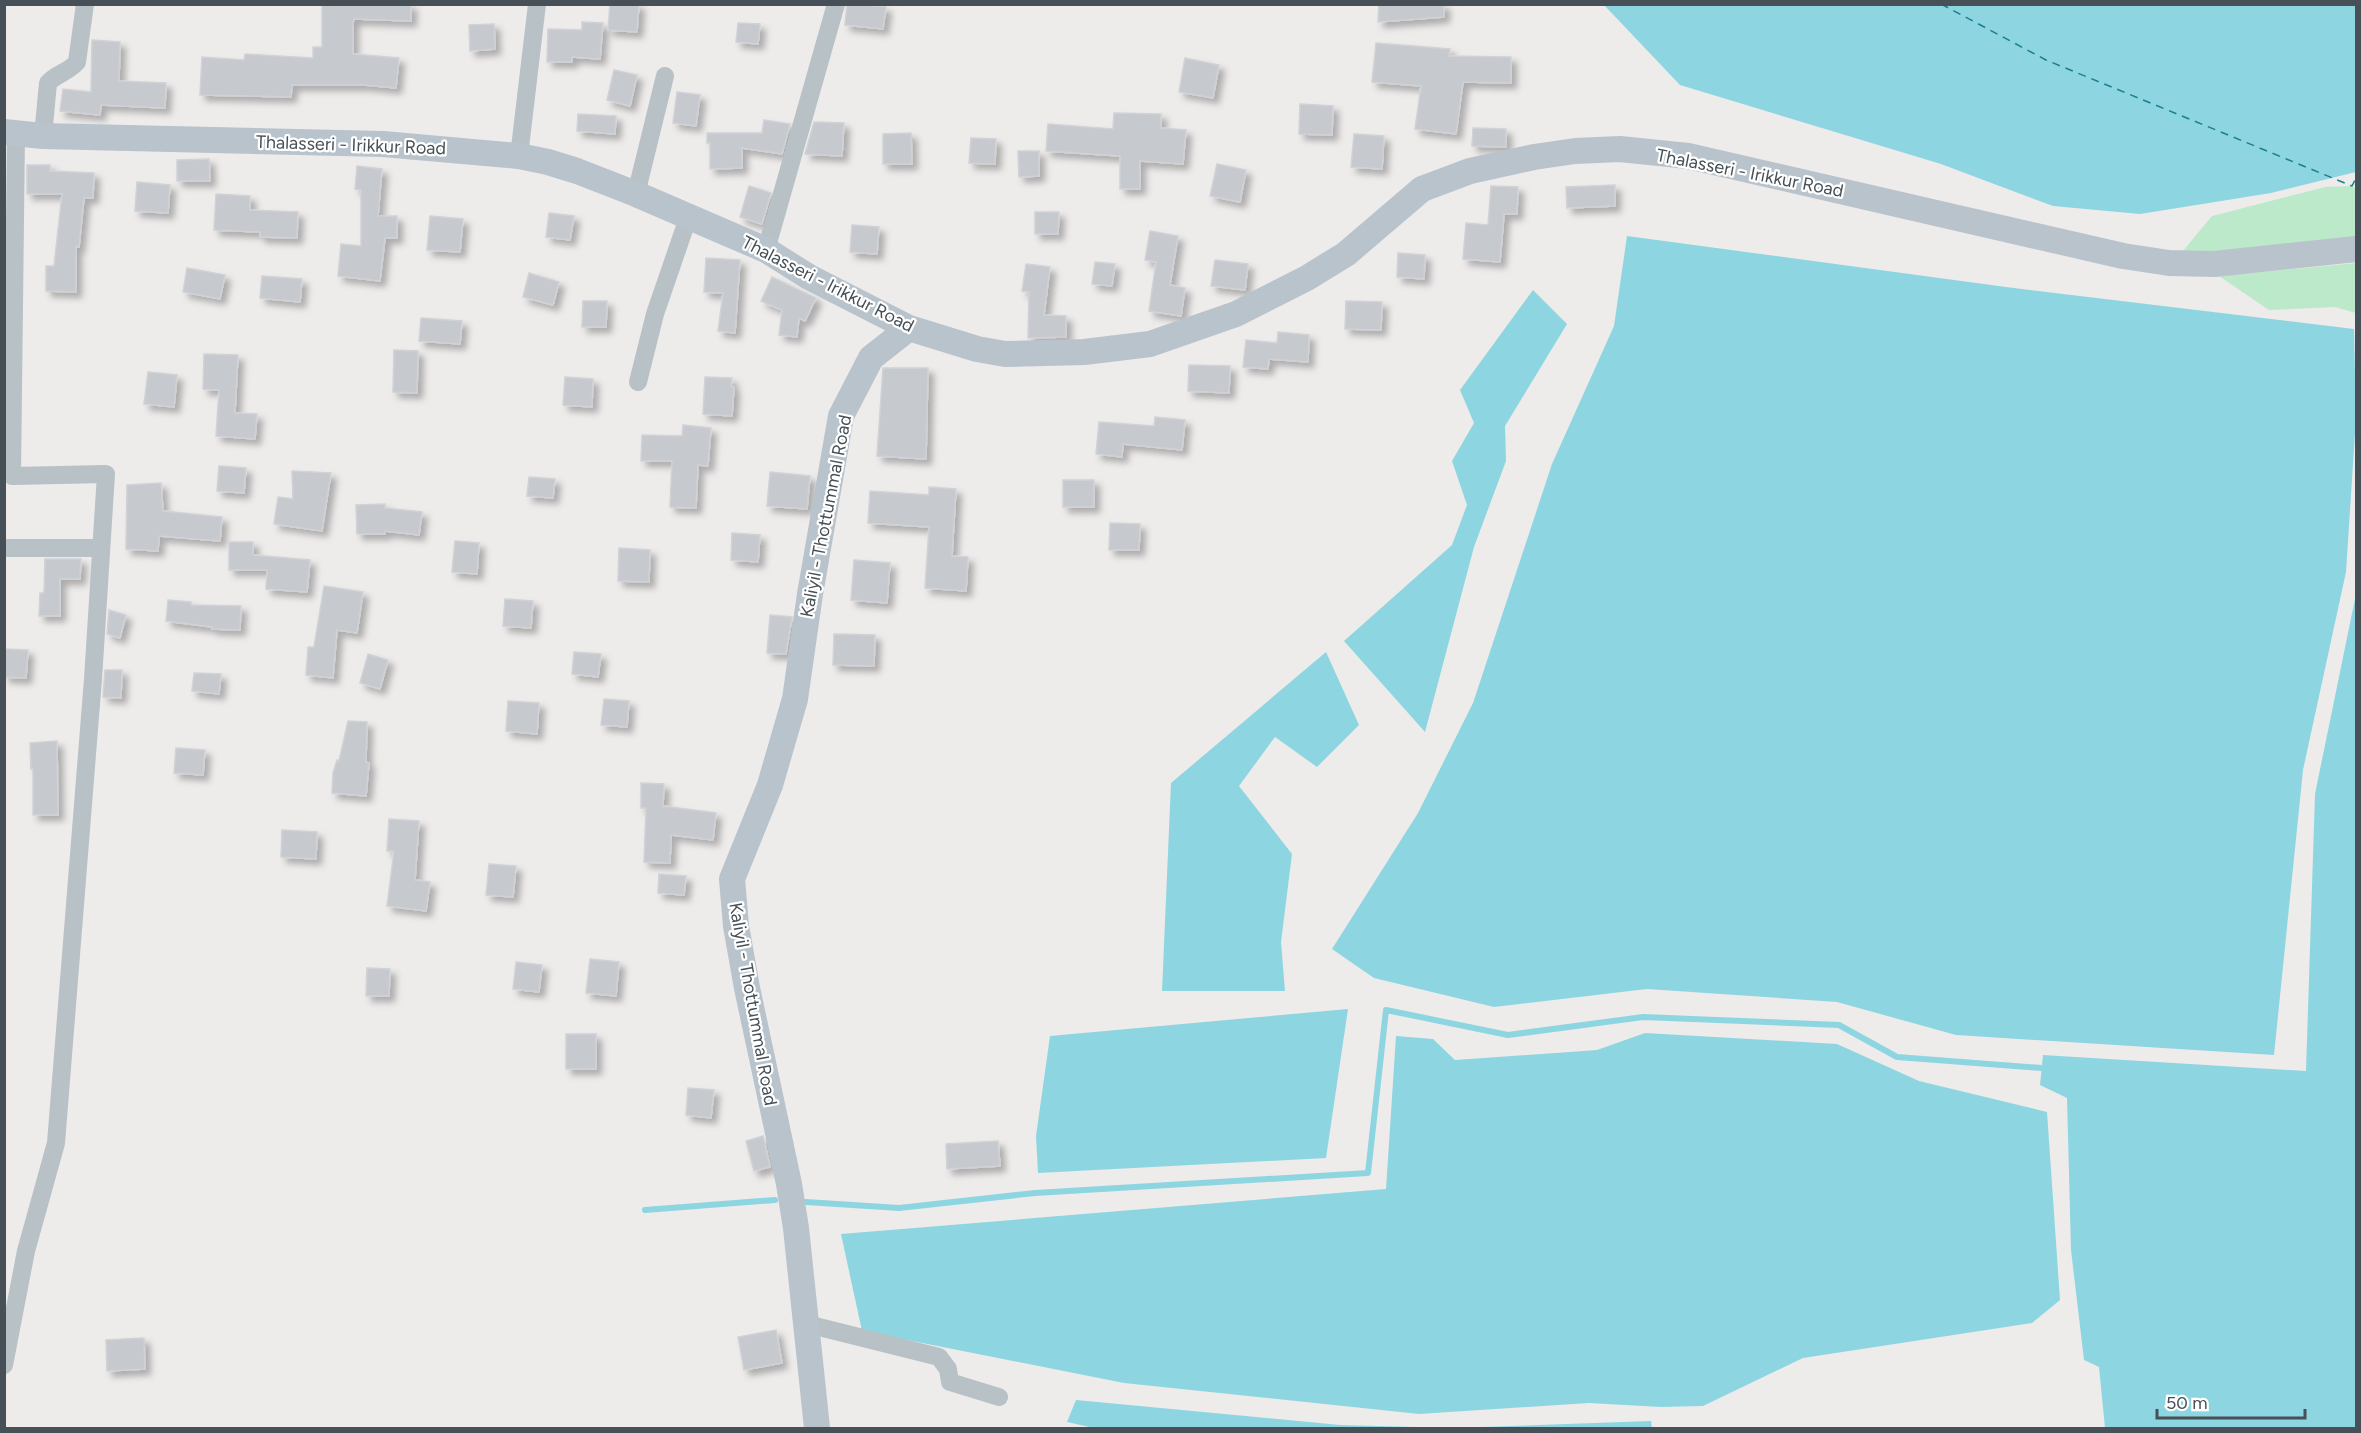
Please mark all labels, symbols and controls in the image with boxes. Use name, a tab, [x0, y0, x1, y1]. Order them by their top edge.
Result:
street label: Thalasseri - Irikkur Road	[256, 131, 446, 159]
street label: Thalasseri - Irikkur Road	[1655, 144, 1845, 202]
street label: Thalasseri - Irikkur Road	[738, 231, 918, 337]
street label: Kaliyil - Thottummal Road	[796, 413, 856, 619]
street label: Kaliyil - Thottummal Road	[724, 901, 782, 1107]
scale bar	[2157, 1382, 2306, 1420]
text: 50 m	[2166, 1392, 2208, 1414]

